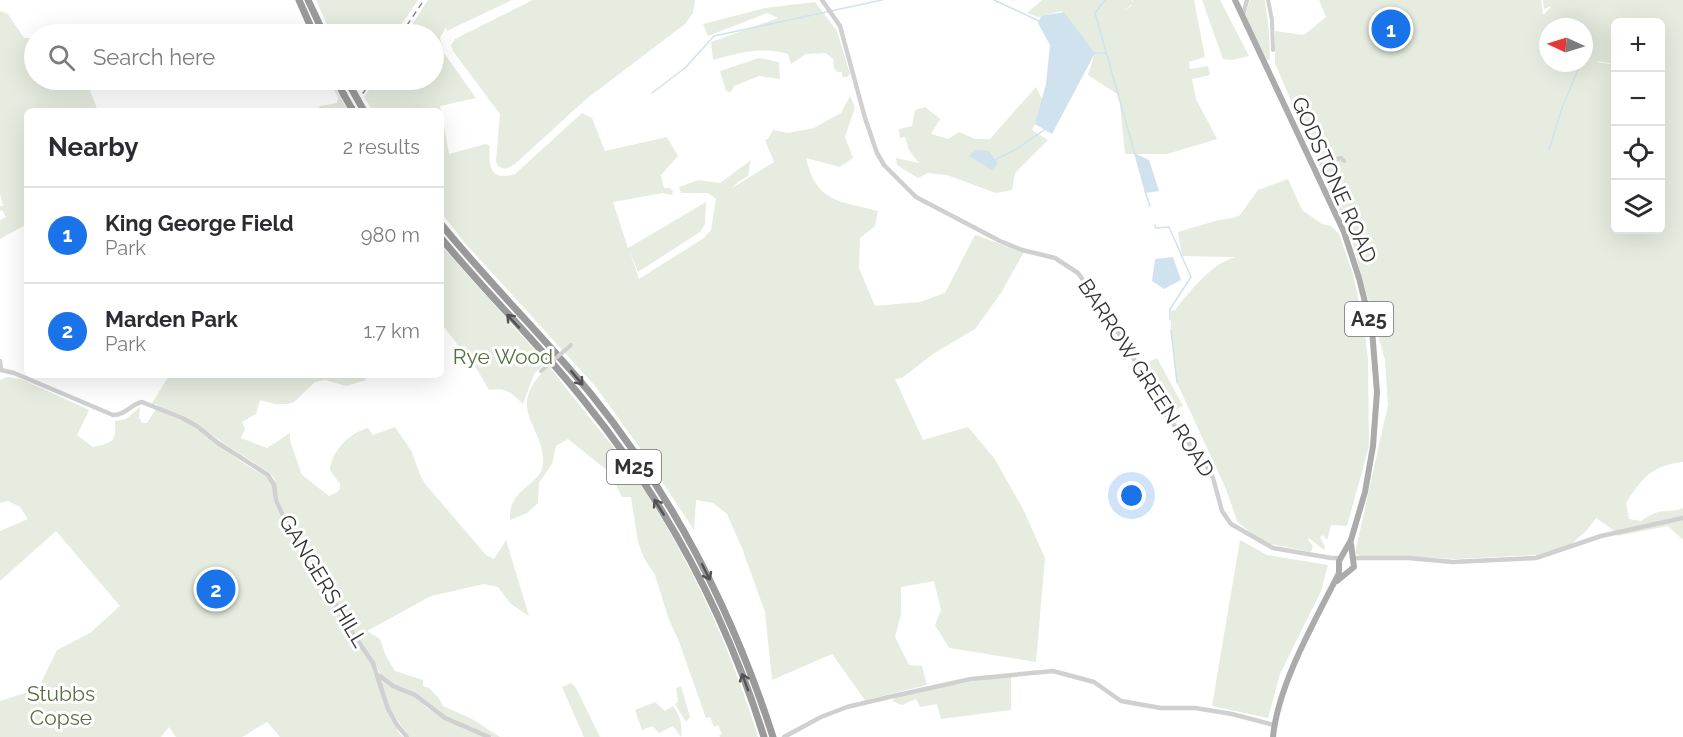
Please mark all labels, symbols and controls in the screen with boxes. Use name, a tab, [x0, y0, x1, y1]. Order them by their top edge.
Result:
pin: 1	[1372, 6, 1410, 51]
north arrow	[1539, 18, 1593, 72]
map controls	[1611, 18, 1665, 234]
button: +	[1611, 18, 1665, 72]
search box	[24, 24, 444, 90]
icon: search	[45, 41, 78, 74]
text: Search here	[93, 44, 215, 70]
button: −	[1611, 72, 1665, 126]
street label: GODSTONE ROAD	[1287, 93, 1382, 267]
button: locate	[1611, 126, 1665, 180]
text: Nearby	[48, 132, 138, 162]
text: 2 results	[343, 135, 420, 159]
button: layers	[1611, 180, 1665, 234]
text: King George Field	[105, 210, 294, 236]
text: 1	[63, 223, 72, 247]
text: 980 m	[361, 223, 420, 247]
text: Park	[105, 236, 146, 260]
street label: BARROW GREEN ROAD	[1073, 274, 1220, 481]
road number: A25	[1345, 302, 1393, 336]
text: Marden Park	[105, 306, 238, 332]
one-way arrow	[506, 313, 520, 328]
text: 2	[62, 319, 73, 343]
text: 1.7 km	[363, 319, 420, 343]
text: Park	[105, 332, 146, 356]
park label: Rye Wood	[453, 344, 553, 369]
one-way arrow	[570, 370, 584, 385]
road number: M25	[607, 450, 661, 484]
your location	[1117, 481, 1146, 510]
one-way arrow	[653, 498, 666, 515]
street label: GANGERS HILL	[274, 510, 373, 652]
one-way arrow	[700, 563, 712, 580]
pin: 2	[196, 566, 236, 612]
one-way arrow	[738, 673, 749, 692]
park label: Stubbs Copse	[27, 681, 95, 730]

